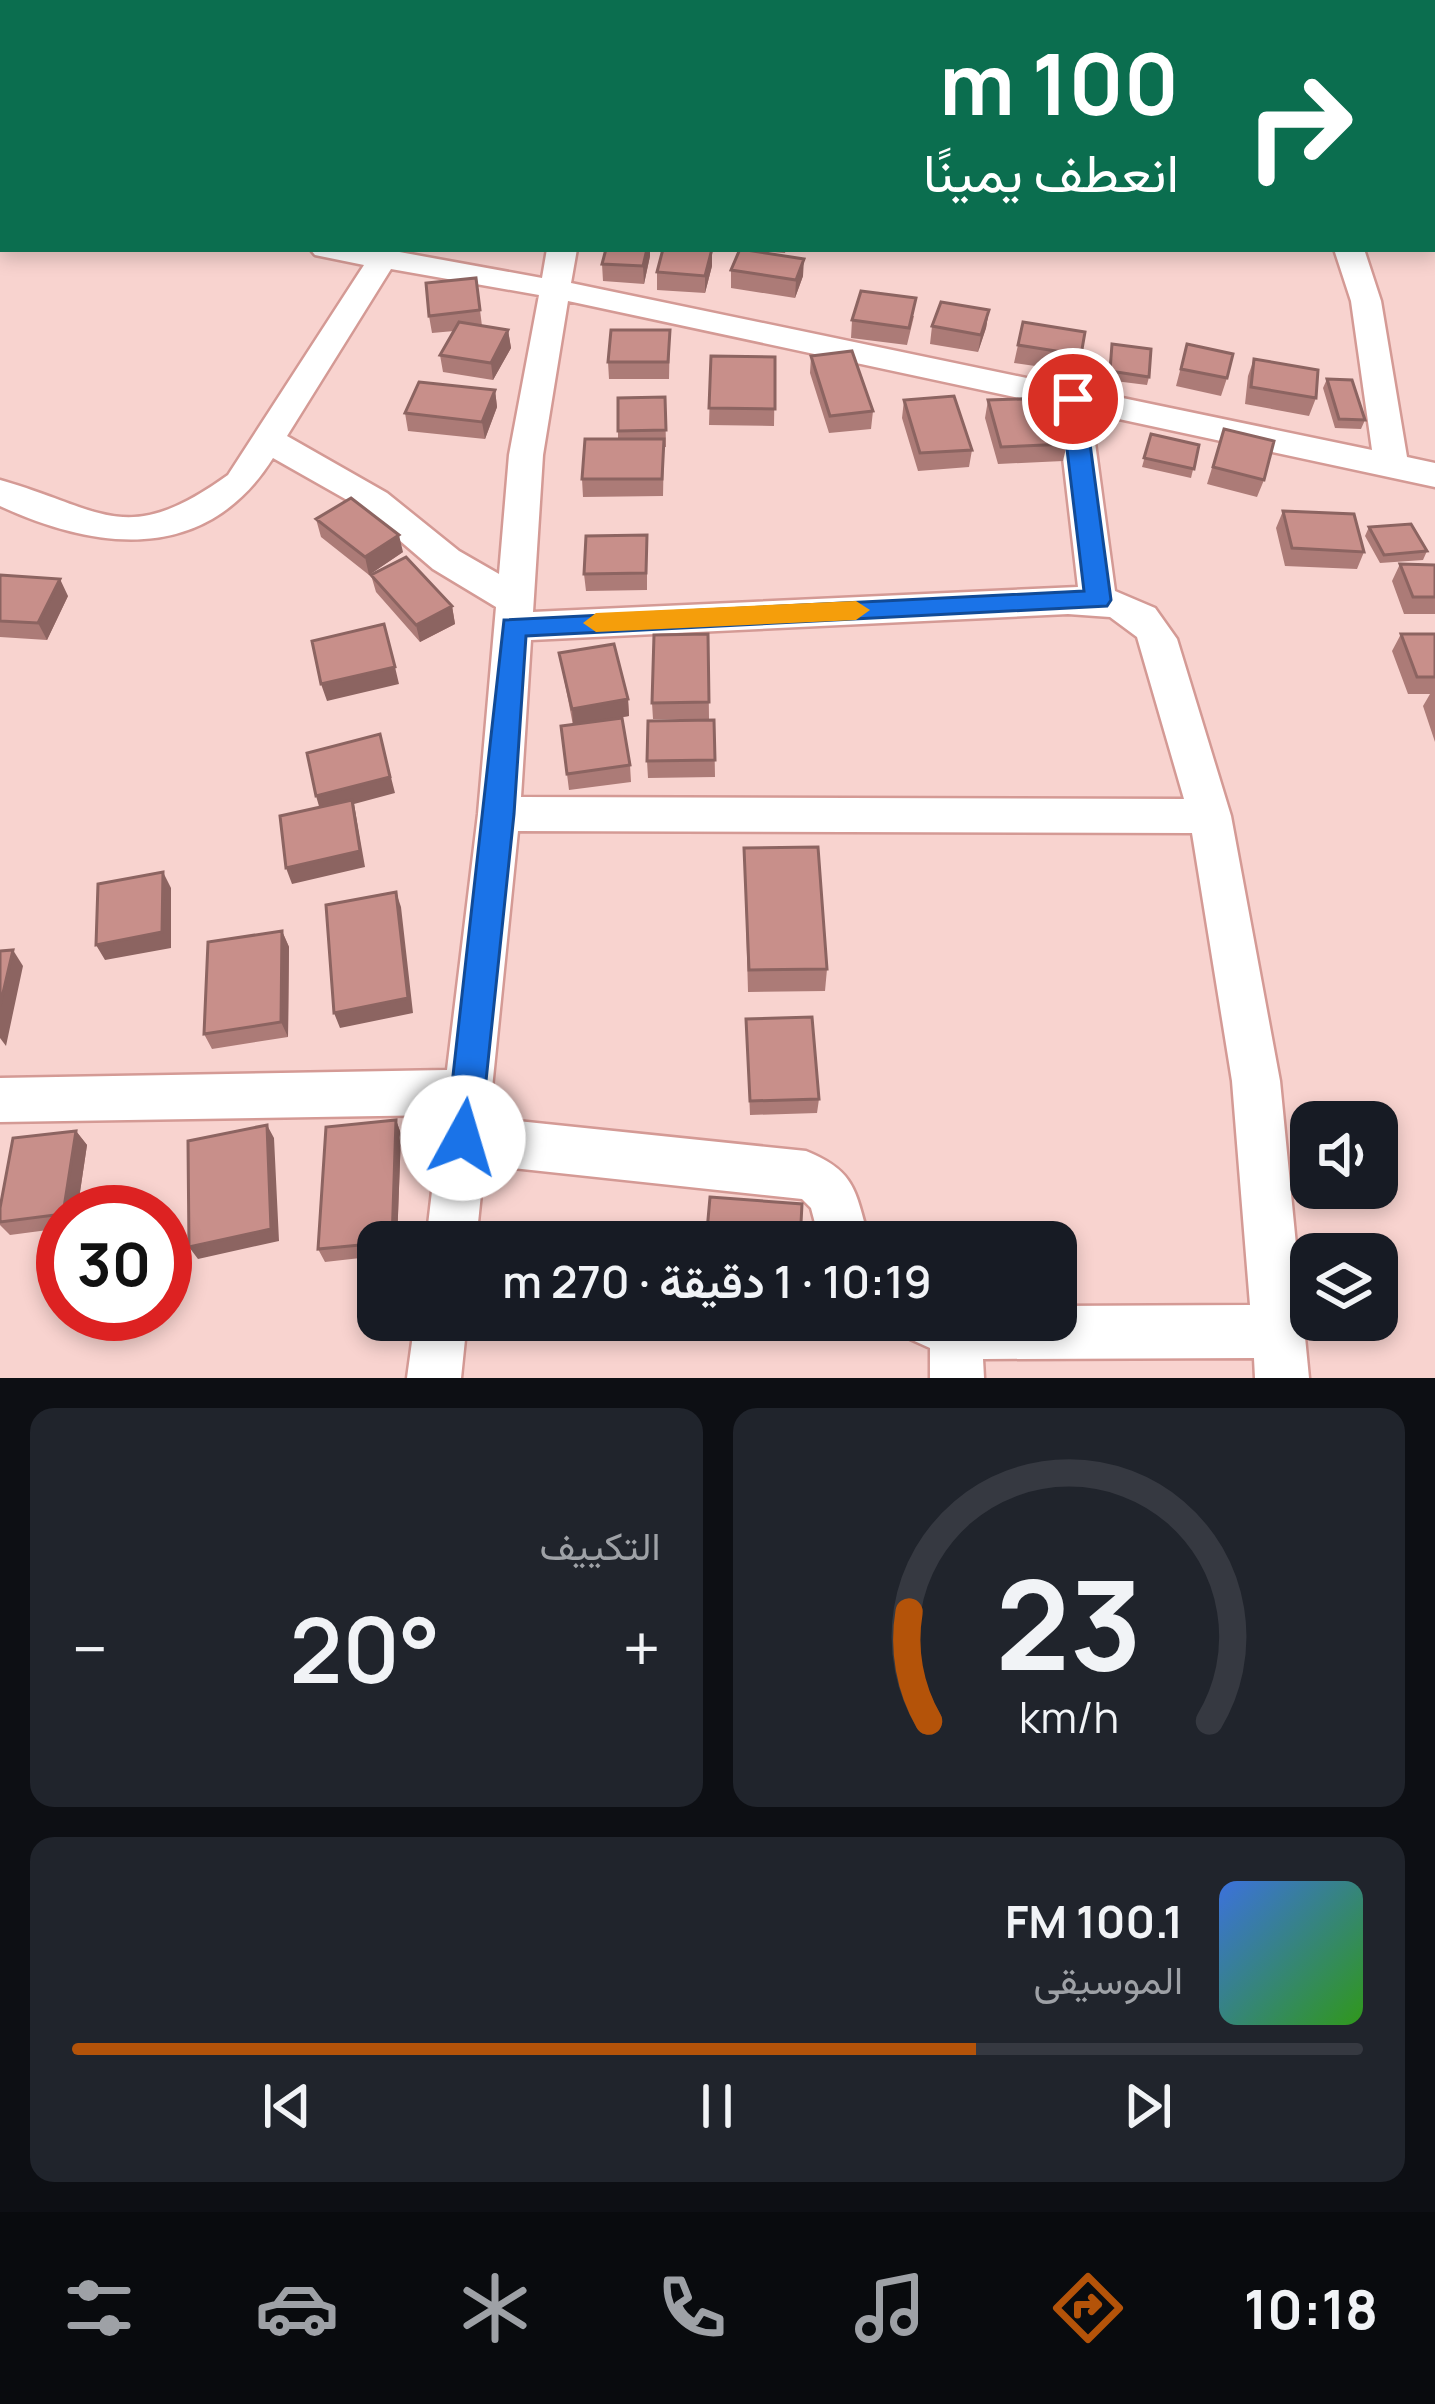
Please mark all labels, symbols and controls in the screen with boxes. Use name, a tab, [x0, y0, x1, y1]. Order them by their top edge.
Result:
text: 100 m	[939, 25, 1179, 140]
icon: right	[1221, 48, 1377, 204]
text: انعطف يمينًا	[923, 134, 1179, 208]
pin	[1022, 348, 1124, 450]
icon: arrive	[1040, 366, 1106, 432]
position arrow	[400, 1075, 526, 1201]
map controls	[1290, 1101, 1398, 1341]
button: sound	[1290, 1101, 1398, 1209]
speed limit sign: 30	[36, 1185, 192, 1341]
button: layers	[1290, 1233, 1398, 1341]
text: 10:19 · 1 دقيقة · 270 m	[502, 1250, 932, 1312]
text: التكييف	[540, 1518, 661, 1572]
text: 23	[995, 1537, 1142, 1707]
text: 20°	[289, 1587, 441, 1710]
text: −	[72, 1603, 108, 1693]
text: +	[622, 1603, 660, 1693]
text: km/h	[1019, 1686, 1119, 1745]
text: 100.1 FM	[1005, 1890, 1183, 1952]
text: الموسيقى	[1033, 1952, 1183, 2006]
icon: previous	[254, 2073, 320, 2139]
icon: pause	[684, 2073, 750, 2139]
icon: next	[1115, 2073, 1181, 2139]
icon: filters	[57, 2266, 141, 2350]
icon: car	[255, 2266, 339, 2350]
icon: climate	[453, 2266, 537, 2350]
icon: phone	[650, 2266, 734, 2350]
icon: music	[848, 2266, 932, 2350]
icon: directions	[1046, 2266, 1130, 2350]
text: 10:18	[1244, 2271, 1378, 2345]

